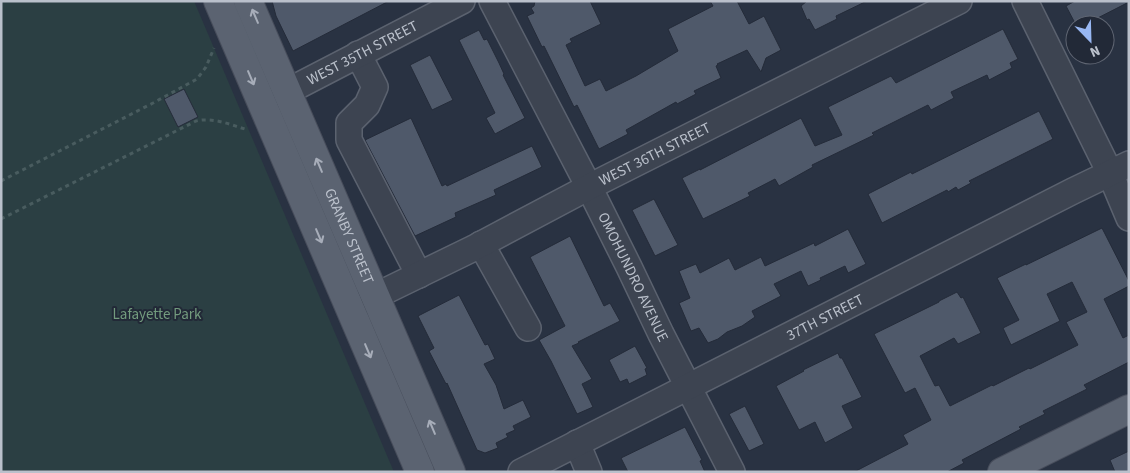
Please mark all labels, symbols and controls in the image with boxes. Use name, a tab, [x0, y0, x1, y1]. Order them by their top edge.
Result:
one-way arrow	[249, 9, 259, 24]
street label: WEST 35TH STREET	[303, 15, 421, 90]
north arrow	[1065, 15, 1115, 65]
text: N	[1086, 40, 1103, 62]
one-way arrow	[247, 70, 256, 85]
street label: WEST 36TH STREET	[595, 117, 714, 191]
one-way arrow	[314, 158, 324, 173]
street label: GRANBY STREET	[319, 185, 379, 287]
street label: OMOHUNDRO AVENUE	[593, 209, 674, 345]
one-way arrow	[314, 228, 324, 243]
street label: 37TH STREET	[783, 289, 867, 346]
park label: Lafayette Park	[113, 304, 202, 325]
one-way arrow	[364, 343, 374, 358]
one-way arrow	[426, 420, 436, 435]

